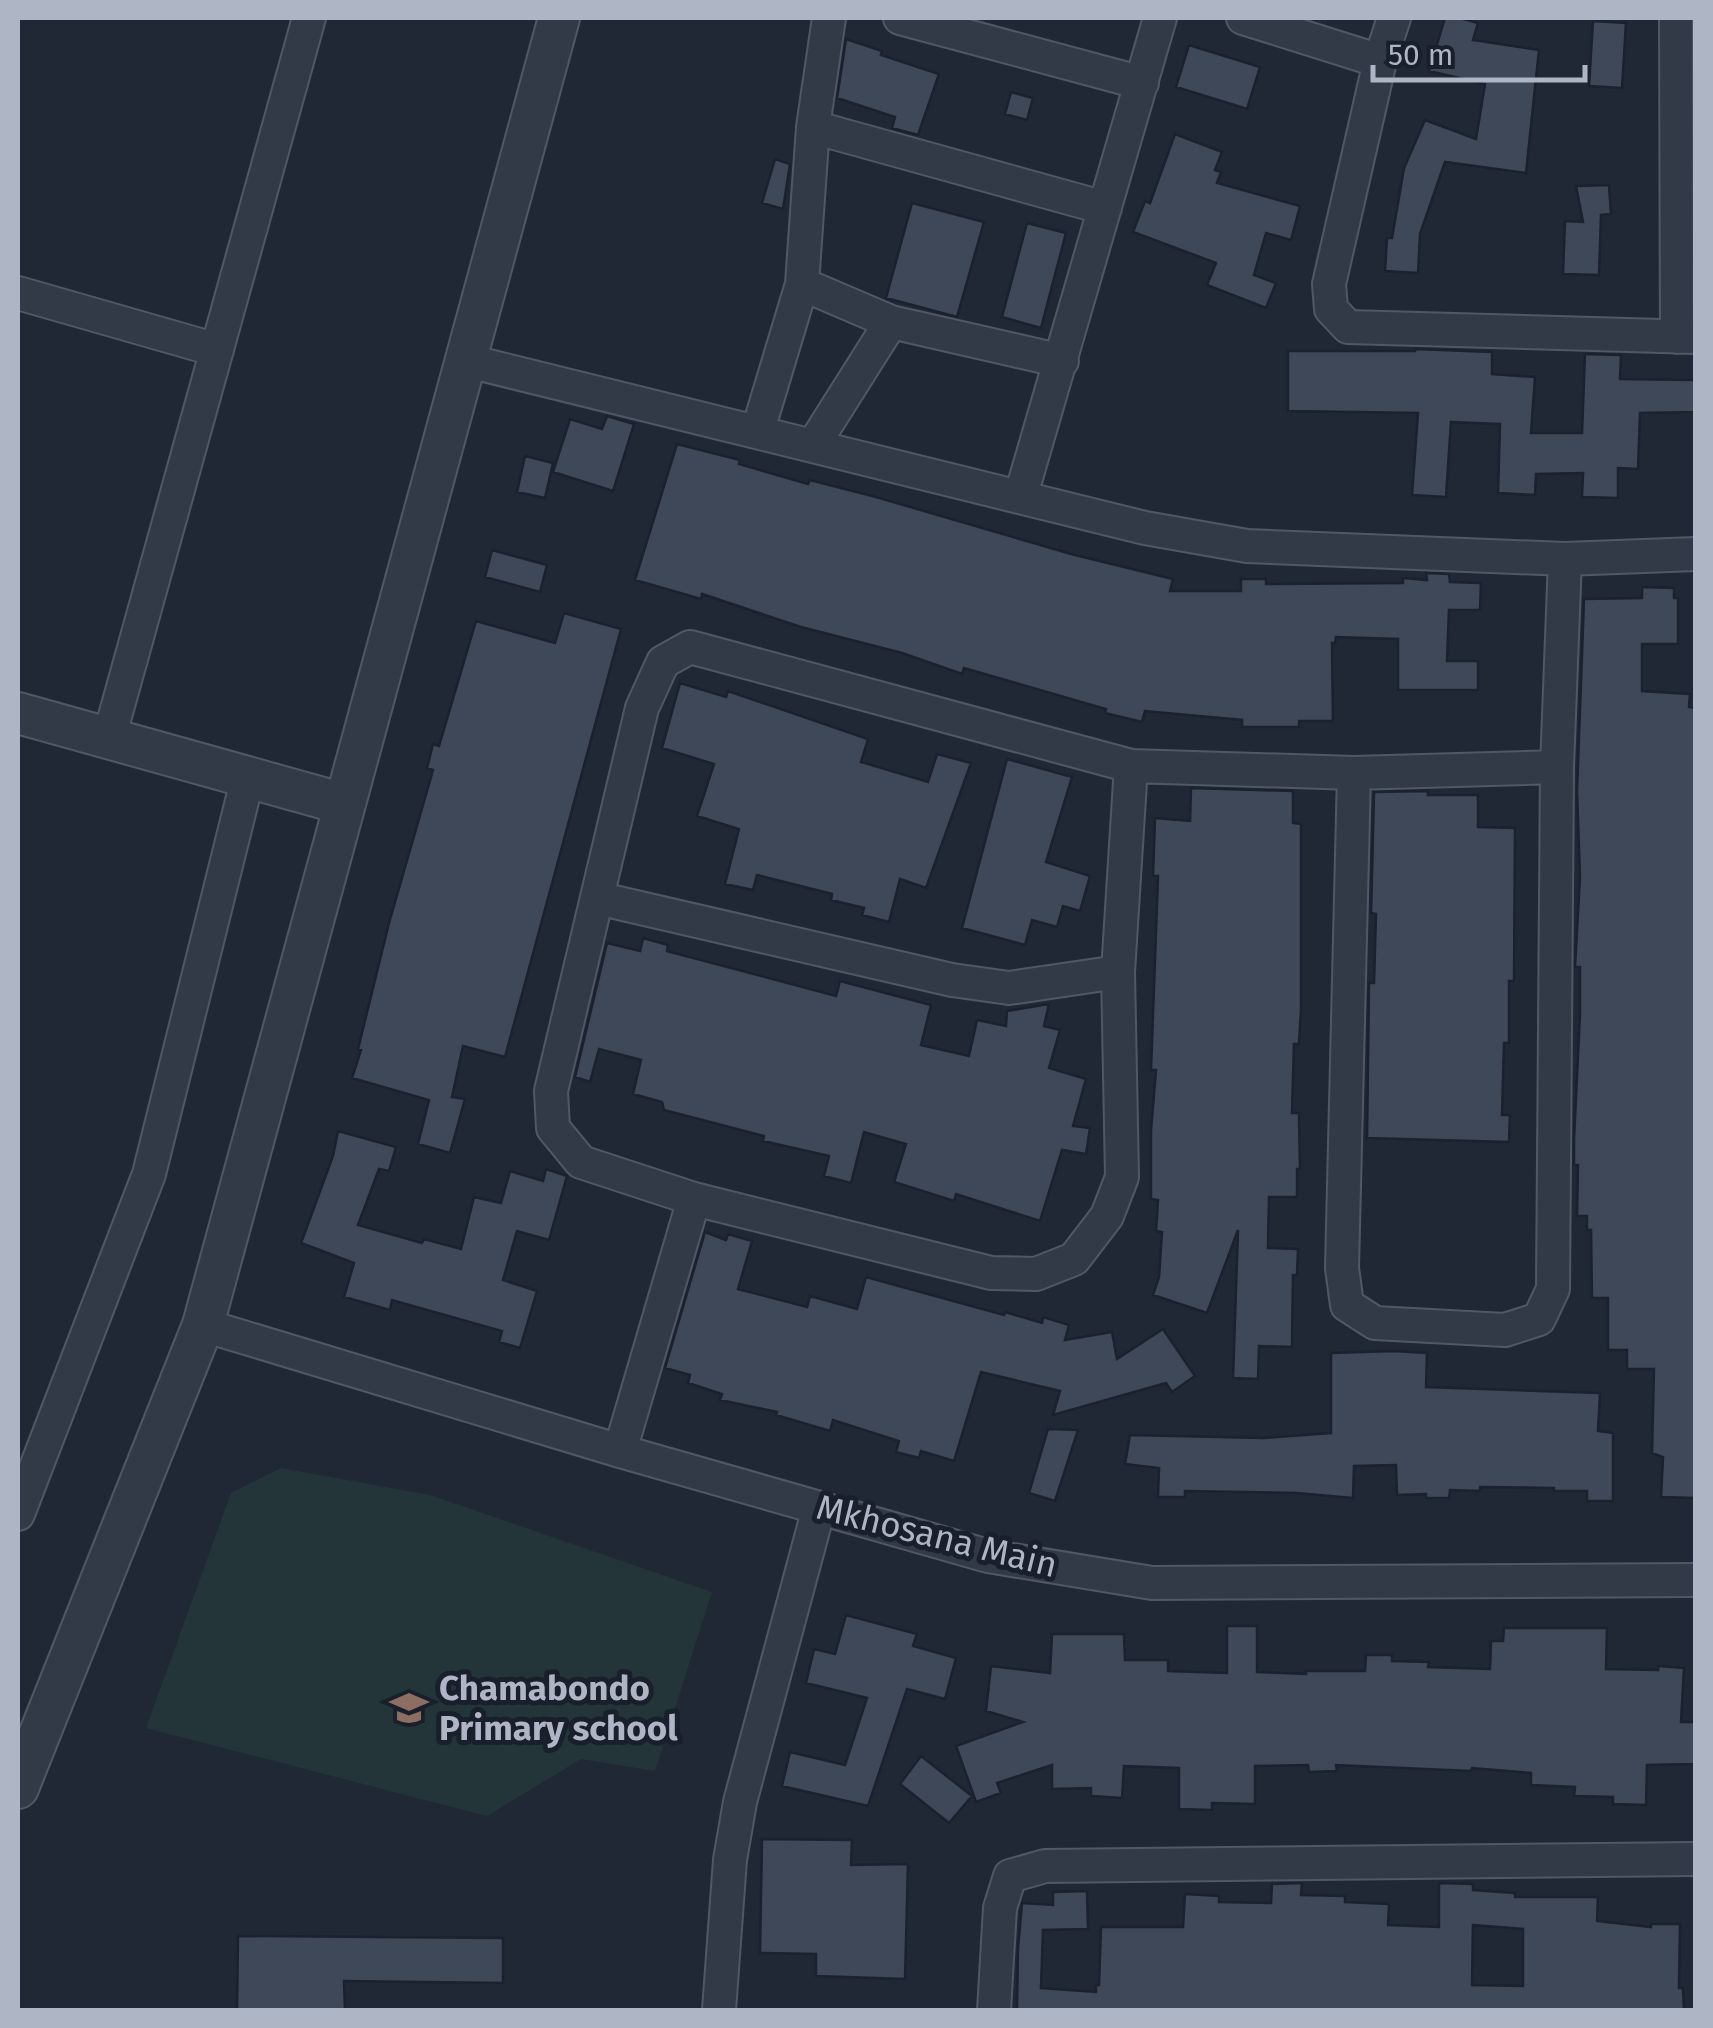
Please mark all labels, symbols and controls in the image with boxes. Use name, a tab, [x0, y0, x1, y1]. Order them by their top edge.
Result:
scale bar	[1373, 20, 1586, 82]
text: 50 m	[1388, 37, 1453, 73]
street label: Mkhosana Main	[812, 1486, 1062, 1586]
place label: Chamabondo Primary school	[439, 1667, 678, 1749]
school or university icon: Chamabondo Primary school	[388, 1687, 430, 1729]

